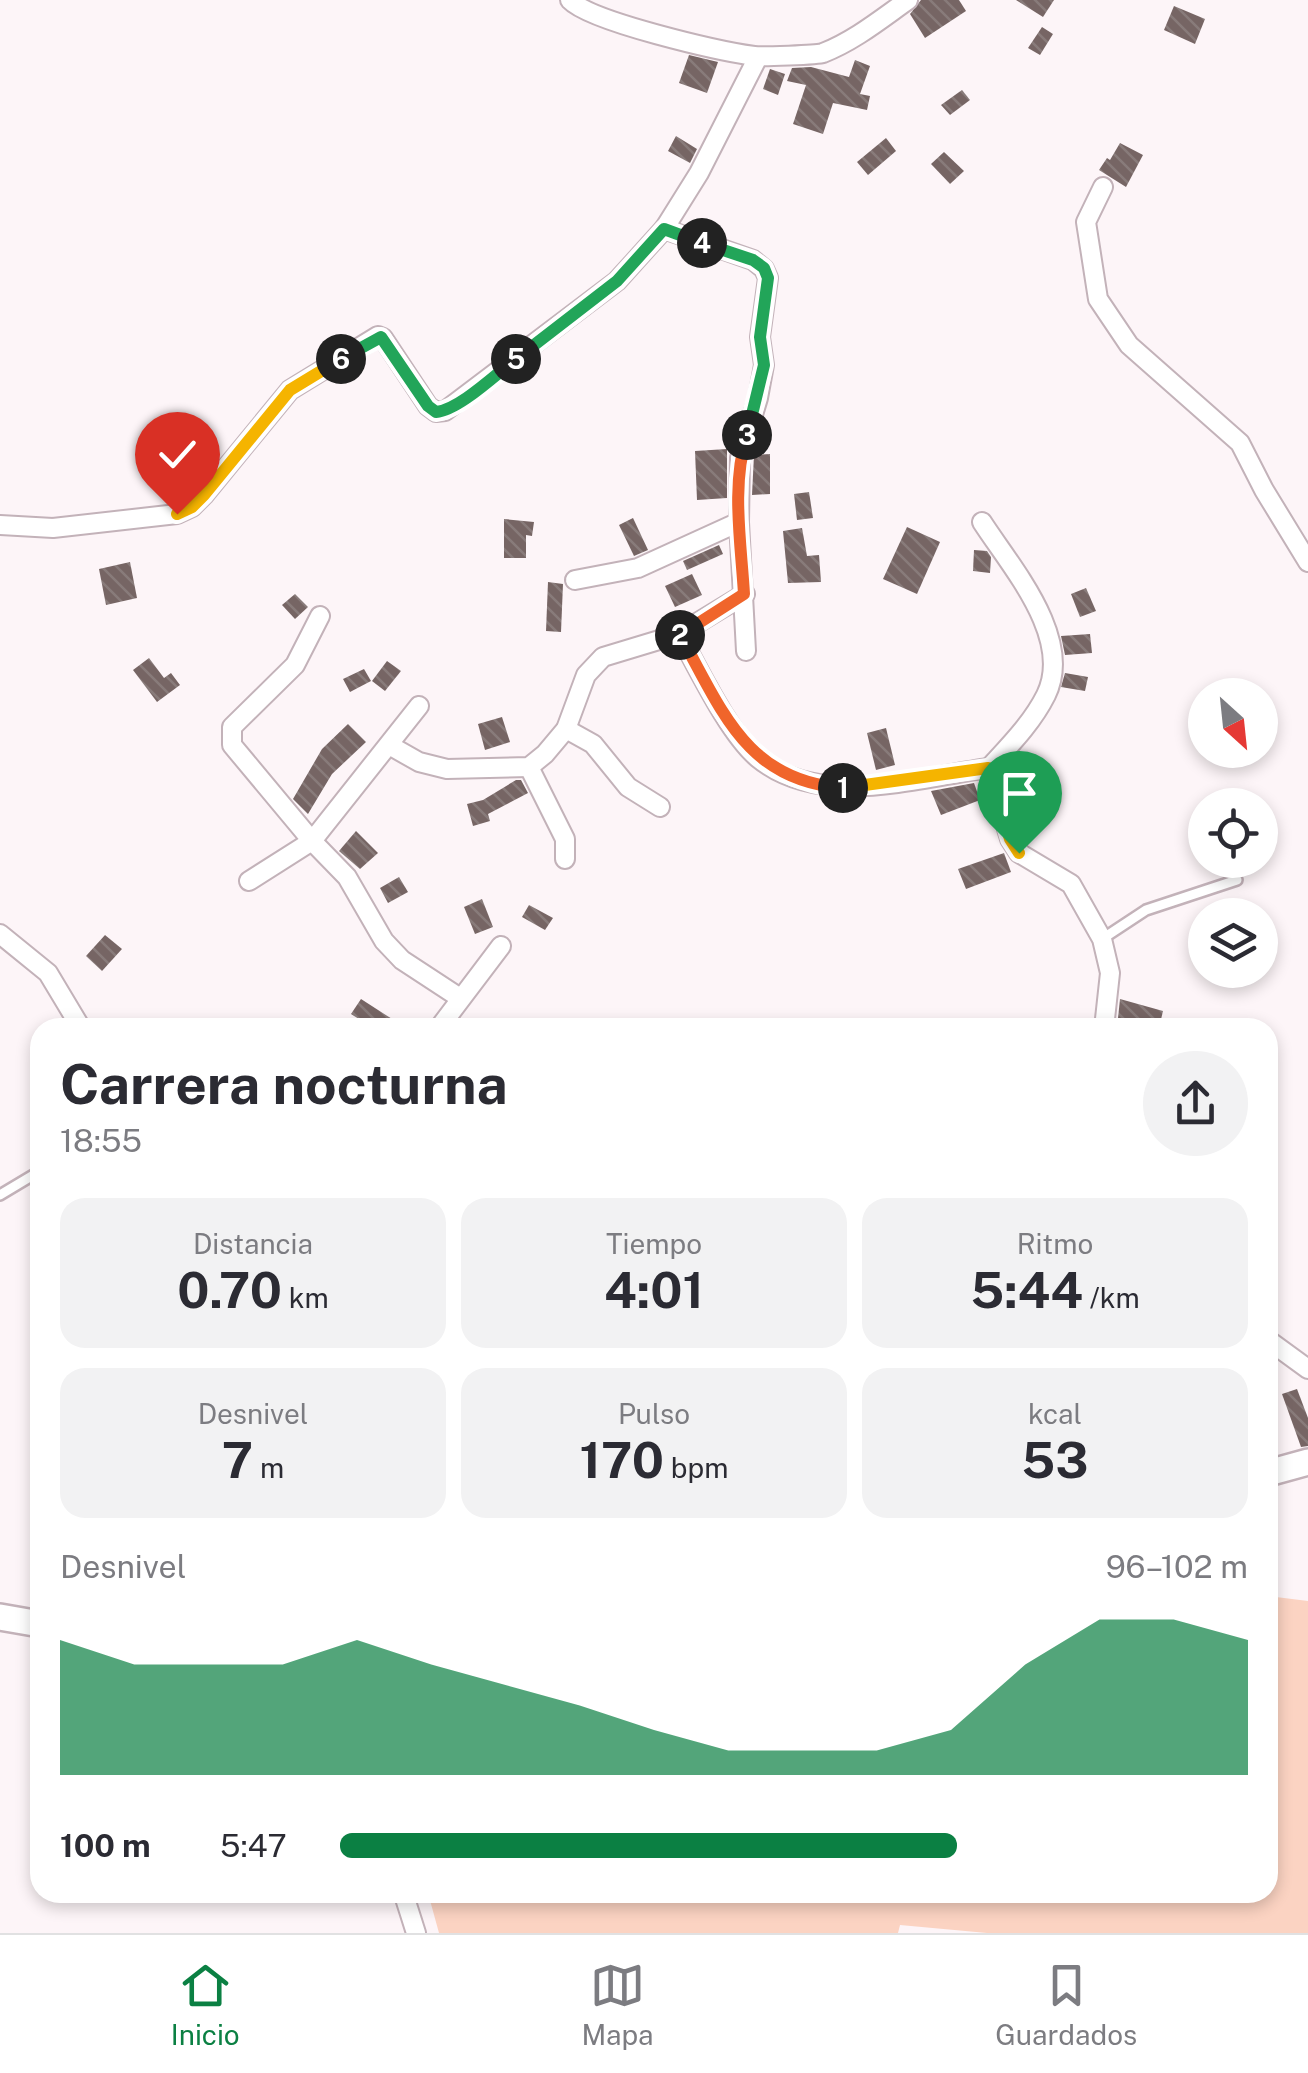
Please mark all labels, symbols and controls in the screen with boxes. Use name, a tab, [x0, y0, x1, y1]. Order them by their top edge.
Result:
pin: 4	[677, 218, 727, 268]
text: 4	[693, 226, 711, 259]
pin: 6	[316, 334, 366, 384]
pin: 5	[491, 334, 541, 384]
text: 6	[332, 342, 350, 375]
text: 5	[507, 342, 525, 375]
pin: 3	[722, 410, 772, 460]
pin	[135, 412, 220, 515]
text: 3	[738, 418, 756, 451]
icon: check	[150, 427, 205, 482]
pin: 2	[655, 610, 705, 660]
text: 2	[671, 618, 689, 651]
north arrow	[1188, 678, 1278, 768]
map controls	[1188, 678, 1278, 988]
pin	[977, 751, 1062, 854]
pin: 1	[818, 763, 868, 813]
icon: arrive	[992, 766, 1047, 821]
text: 1	[837, 771, 849, 804]
button: locate	[1188, 788, 1278, 878]
button: layers	[1188, 898, 1278, 988]
button: share	[1143, 1051, 1248, 1156]
text: Carrera nocturna	[60, 1052, 508, 1116]
text: 18:55	[60, 1122, 142, 1159]
text: Distancia	[193, 1227, 313, 1260]
text: Tiempo	[606, 1227, 702, 1260]
text: Ritmo	[1017, 1227, 1093, 1260]
text: 0.70	[177, 1260, 282, 1319]
text: 4:01	[604, 1260, 704, 1319]
text: 5:44	[970, 1260, 1083, 1319]
text: km	[282, 1281, 329, 1314]
text: /km	[1083, 1281, 1140, 1314]
text: Desnivel	[198, 1397, 308, 1430]
text: Pulso	[618, 1397, 690, 1430]
text: kcal	[1028, 1397, 1082, 1430]
text: 7	[222, 1430, 253, 1489]
text: 170	[580, 1430, 664, 1489]
text: 53	[1021, 1430, 1089, 1489]
text: m	[253, 1451, 284, 1484]
text: bpm	[664, 1451, 728, 1484]
text: Desnivel	[60, 1548, 186, 1585]
text: 96–102 m	[1106, 1548, 1248, 1585]
text: 100 m	[60, 1827, 151, 1864]
text: 5:47	[220, 1827, 287, 1864]
tab: Inicio	[171, 1958, 240, 2051]
tab: Mapa	[581, 1958, 654, 2051]
tab: Guardados	[995, 1958, 1137, 2051]

